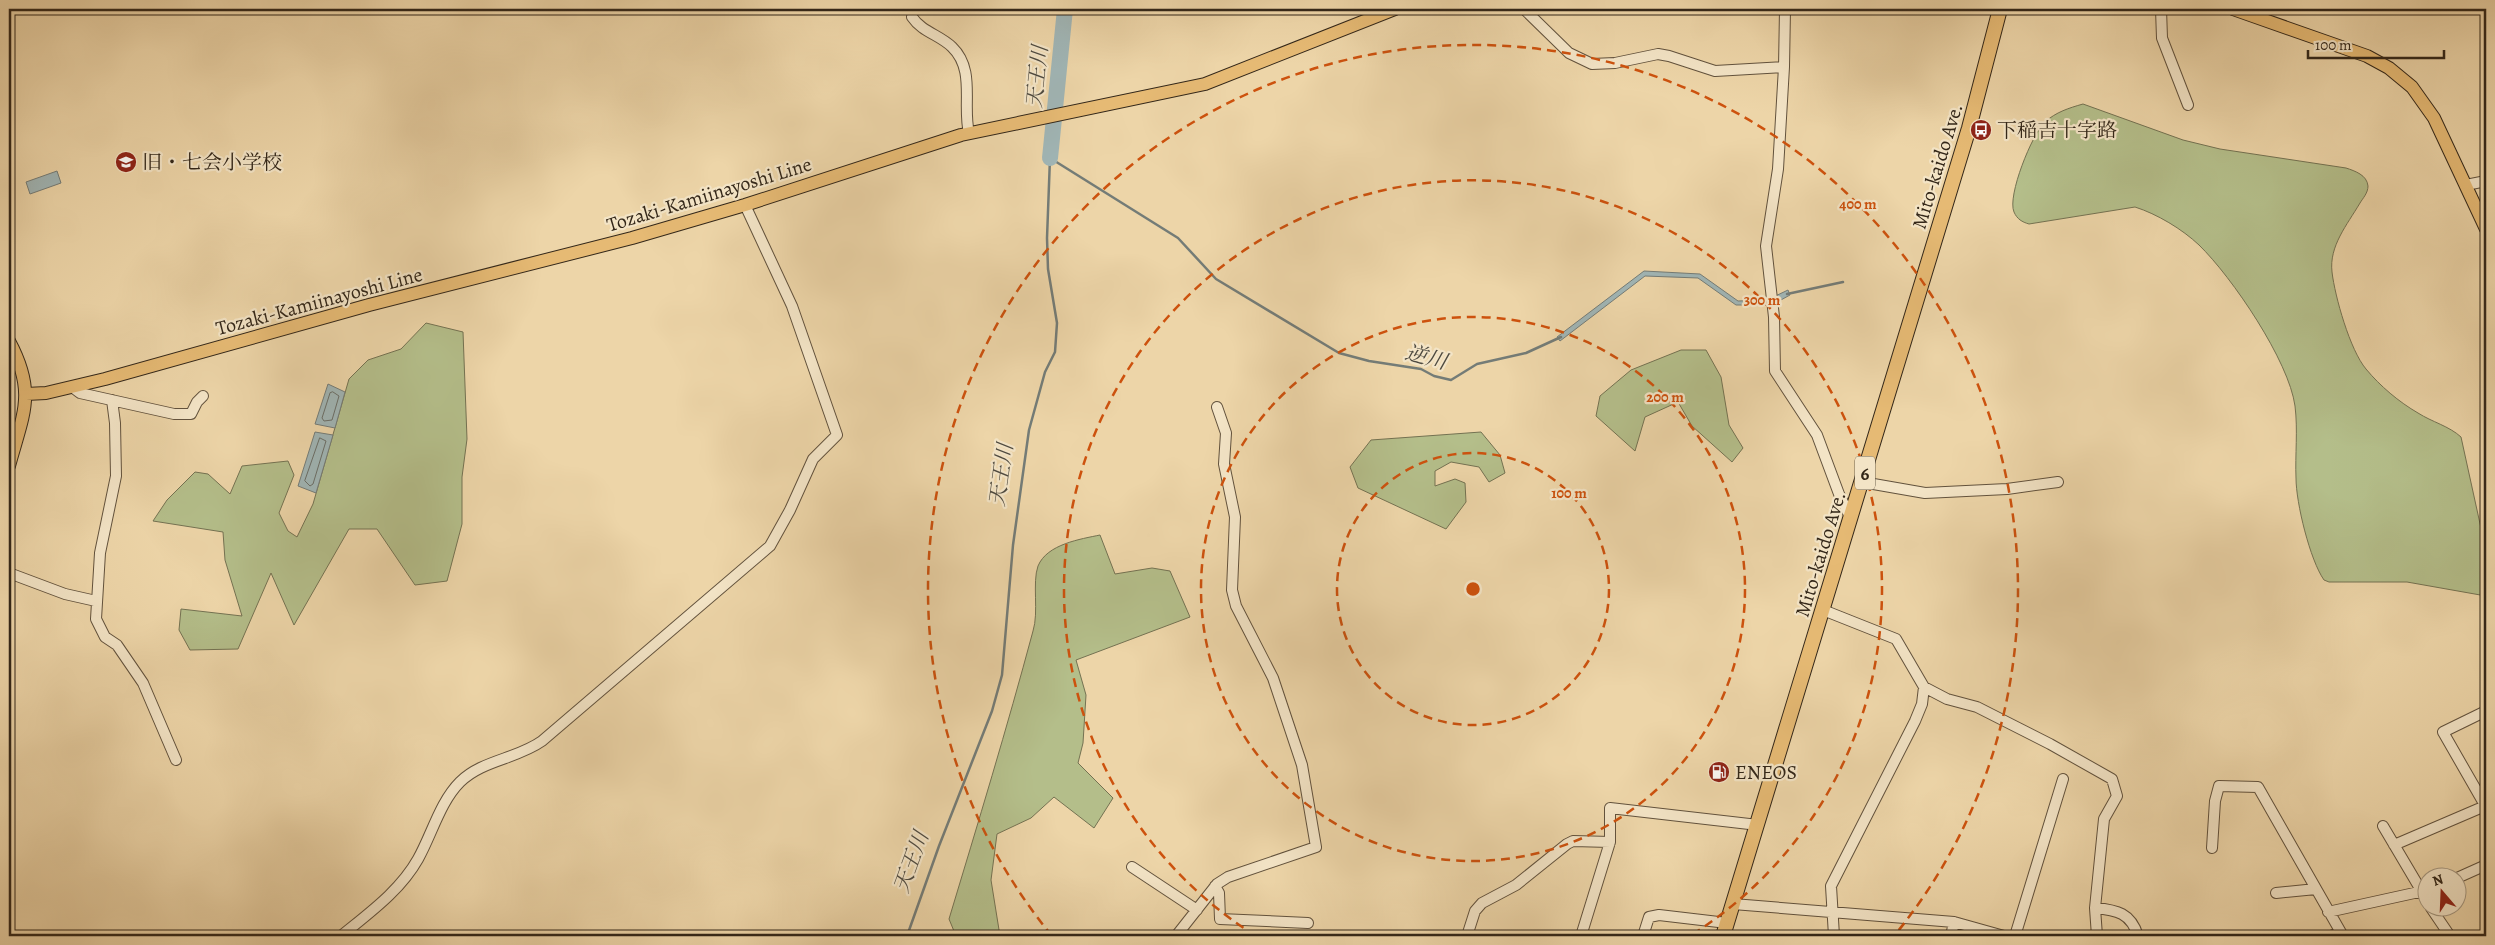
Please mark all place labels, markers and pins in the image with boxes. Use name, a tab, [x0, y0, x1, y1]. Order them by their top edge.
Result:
place label: 下稲吉十字路	[1997, 117, 2117, 144]
bus stop icon: 下稲吉十字路	[1969, 118, 1993, 142]
place label: 旧・七会小学校	[142, 149, 282, 176]
school or university icon: 旧・七会小学校	[114, 150, 138, 174]
centre of rings	[1464, 580, 1482, 598]
place label: ENEOS	[1735, 759, 1797, 786]
fuel station icon: ENEOS	[1707, 760, 1731, 784]

